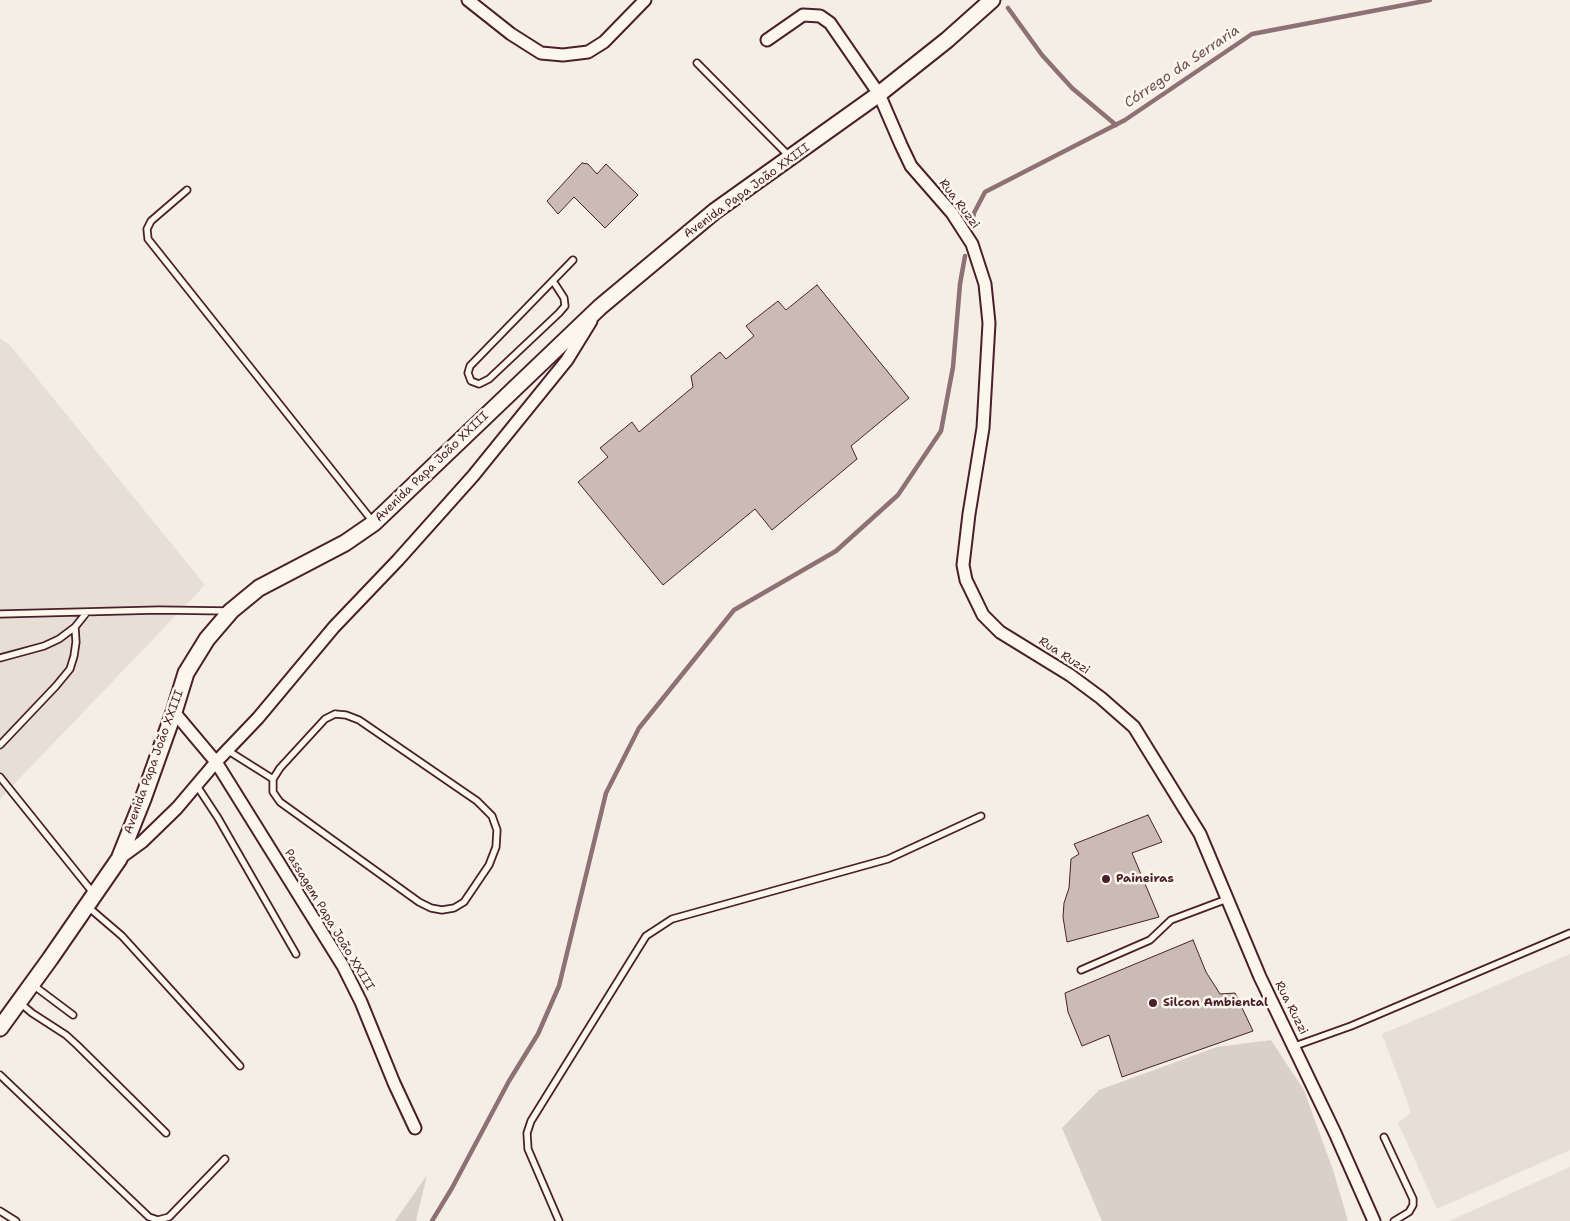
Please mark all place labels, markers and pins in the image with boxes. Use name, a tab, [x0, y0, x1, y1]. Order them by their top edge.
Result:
place label: Paineiras	[1116, 872, 1174, 886]
marker: Paineiras	[1100, 873, 1112, 885]
place label: Silcon Ambiental	[1163, 996, 1268, 1010]
marker: Silcon Ambiental	[1147, 997, 1159, 1009]

